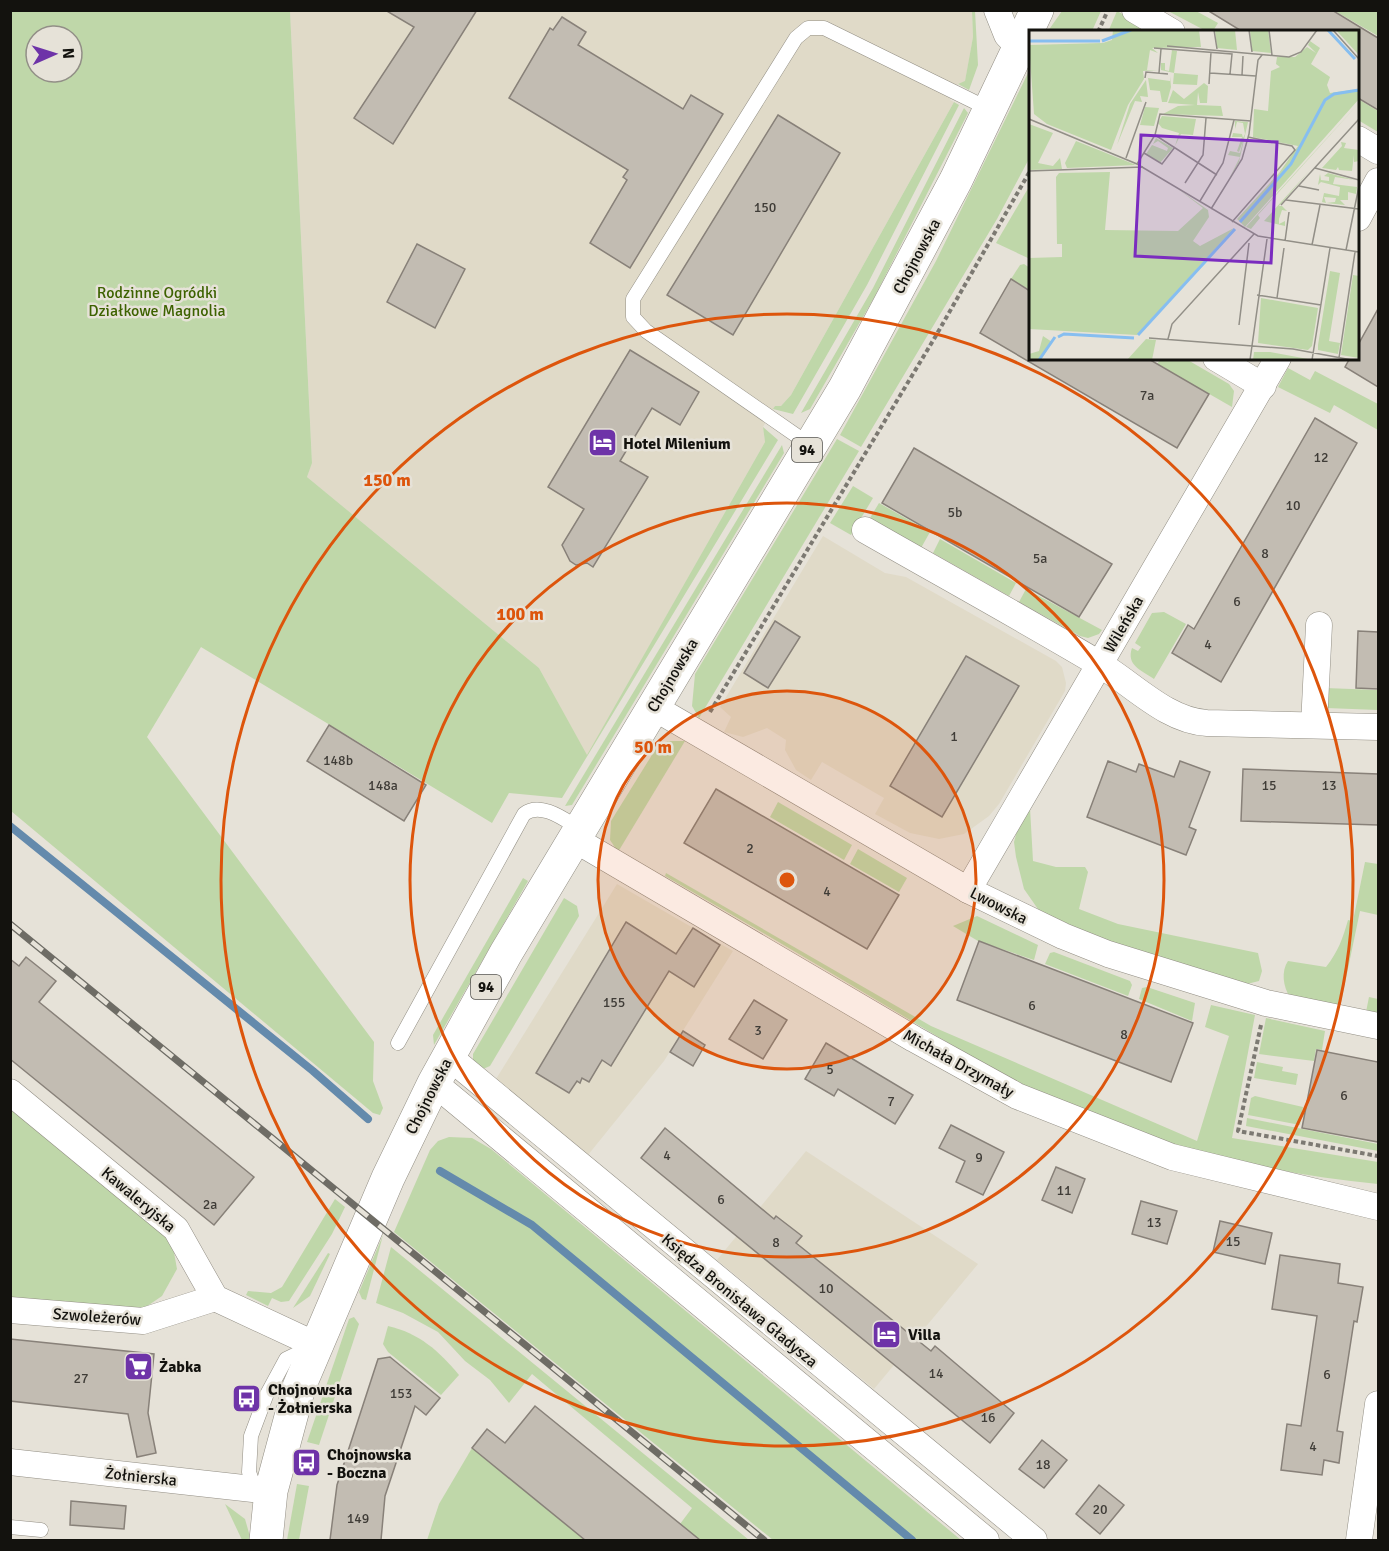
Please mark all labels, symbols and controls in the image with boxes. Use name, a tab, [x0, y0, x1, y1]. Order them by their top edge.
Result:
north arrow	[24, 24, 84, 84]
inset map	[1029, 30, 1359, 360]
text: N	[58, 47, 78, 59]
house number: 150	[754, 199, 776, 216]
street label: Chojnowska	[889, 215, 945, 298]
park label: Rodzinne Ogródki Działkowe Magnolia	[88, 283, 226, 321]
house number: 7a	[1140, 387, 1154, 404]
hotel icon: Hotel Milenium	[586, 427, 618, 459]
place label: Hotel Milenium	[623, 434, 731, 454]
road number: 94	[792, 438, 822, 462]
house number: 12	[1313, 449, 1329, 466]
text: 150 m	[363, 469, 411, 491]
house number: 10	[1285, 497, 1301, 514]
house number: 5b	[948, 504, 962, 521]
house number: 8	[1261, 545, 1269, 562]
house number: 5a	[1033, 550, 1047, 567]
street label: Wileńska	[1100, 593, 1148, 656]
house number: 6	[1233, 593, 1241, 610]
text: 100 m	[496, 603, 544, 625]
street label: Chojnowska	[643, 635, 703, 716]
house number: 4	[1204, 636, 1212, 653]
house number: 1	[950, 728, 958, 745]
text: 50 m	[634, 736, 672, 758]
house number: 148b	[323, 752, 353, 769]
house number: 148a	[368, 777, 398, 794]
house number: 15	[1261, 777, 1277, 794]
house number: 13	[1321, 777, 1337, 794]
house number: 2	[746, 840, 754, 857]
centre of rings	[777, 870, 797, 890]
house number: 4	[823, 883, 831, 900]
street label: Lwowska	[966, 883, 1031, 929]
road number: 94	[471, 975, 501, 999]
house number: 155	[603, 994, 625, 1011]
house number: 6	[1028, 997, 1036, 1014]
house number: 3	[754, 1022, 762, 1039]
street label: Michała Drzymały	[900, 1025, 1018, 1103]
house number: 8	[1120, 1026, 1128, 1043]
street label: Chojnowska	[401, 1055, 457, 1138]
house number: 5	[826, 1061, 834, 1078]
house number: 6	[1340, 1087, 1348, 1104]
house number: 7	[887, 1093, 895, 1110]
house number: 4	[663, 1147, 671, 1164]
house number: 9	[975, 1149, 983, 1166]
street label: Kawaleryjska	[97, 1163, 180, 1237]
house number: 11	[1056, 1182, 1072, 1199]
house number: 6	[717, 1191, 725, 1208]
house number: 2a	[203, 1196, 217, 1213]
house number: 13	[1146, 1214, 1162, 1231]
street label: Księdza Bronisława Gładysza	[657, 1230, 822, 1372]
house number: 15	[1225, 1233, 1241, 1250]
house number: 8	[772, 1234, 780, 1251]
house number: 10	[818, 1280, 834, 1297]
street label: Szwoleżerów	[52, 1304, 142, 1330]
hotel icon: Villa	[871, 1318, 903, 1350]
place label: Villa	[908, 1325, 941, 1345]
supermarket icon: Żabka	[122, 1350, 154, 1382]
place label: Żabka	[159, 1357, 201, 1377]
house number: 14	[928, 1365, 944, 1382]
house number: 6	[1323, 1366, 1331, 1383]
house number: 27	[73, 1370, 89, 1387]
place label: Chojnowska - Żołnierska	[268, 1380, 353, 1418]
bus stop icon: Chojnowska - Żołnierska	[231, 1382, 263, 1414]
house number: 153	[390, 1385, 412, 1402]
house number: 16	[980, 1409, 996, 1426]
house number: 4	[1309, 1438, 1317, 1455]
place label: Chojnowska - Boczna	[327, 1445, 412, 1483]
bus stop icon: Chojnowska - Boczna	[290, 1447, 322, 1479]
house number: 18	[1035, 1456, 1051, 1473]
street label: Żołnierska	[104, 1463, 178, 1491]
house number: 20	[1092, 1501, 1108, 1518]
house number: 149	[347, 1510, 369, 1527]

